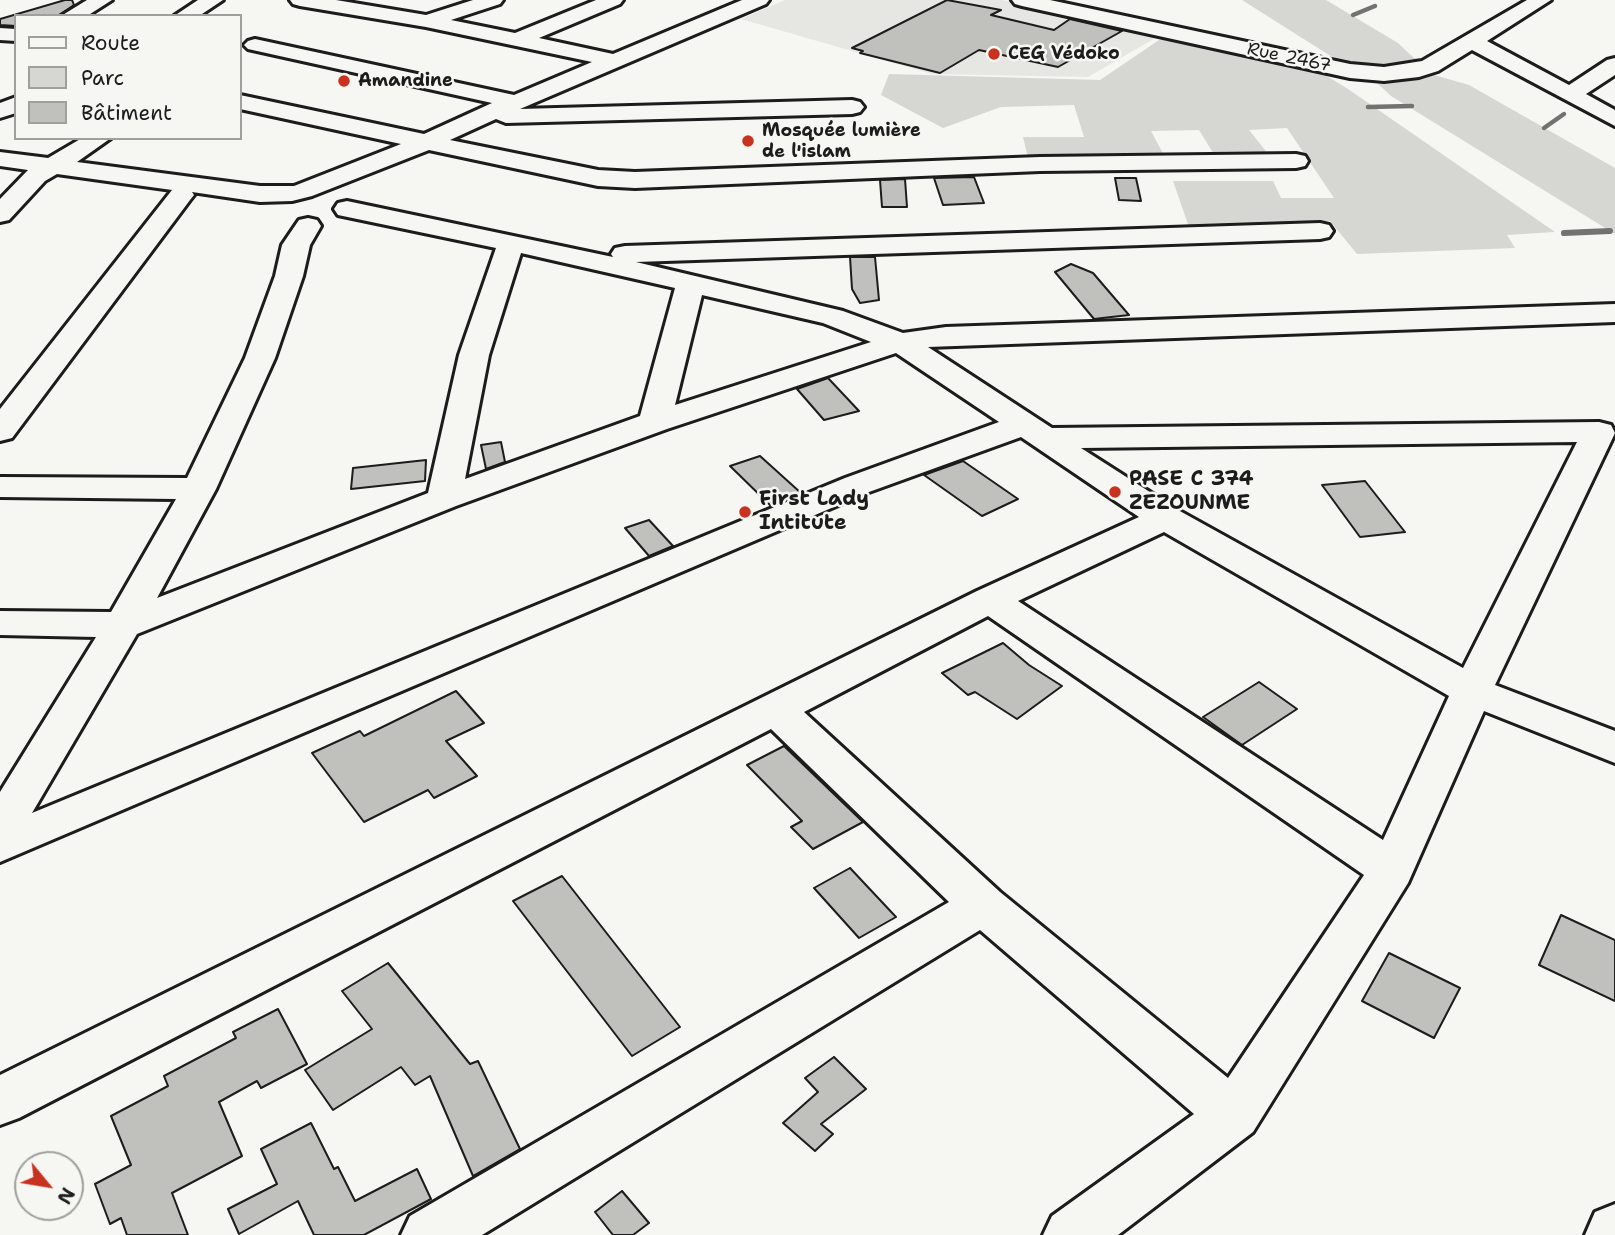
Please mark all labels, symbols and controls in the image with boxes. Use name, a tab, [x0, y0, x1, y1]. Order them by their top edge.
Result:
legend	[14, 14, 242, 140]
text: Route	[81, 29, 140, 57]
street label: Rue 2467	[1245, 39, 1333, 77]
place label: CEG Védoko	[1008, 43, 1120, 65]
marker: CEG Védoko	[986, 46, 1002, 62]
text: Parc	[81, 64, 124, 92]
place label: Amandine	[358, 70, 453, 92]
marker: Amandine	[336, 73, 352, 89]
text: Bâtiment	[81, 99, 172, 127]
place label: Mosquée lumière de l'islam	[762, 120, 921, 162]
marker: Mosquée lumière de l'islam	[740, 133, 756, 149]
place label: PASE C 374 ZEZOUNME	[1129, 467, 1254, 517]
marker: PASE C 374 ZEZOUNME	[1107, 484, 1123, 500]
place label: First Lady Intitute	[759, 487, 869, 537]
marker: First Lady Intitute	[737, 504, 753, 520]
north arrow	[14, 1151, 84, 1221]
text: N	[51, 1183, 80, 1209]

